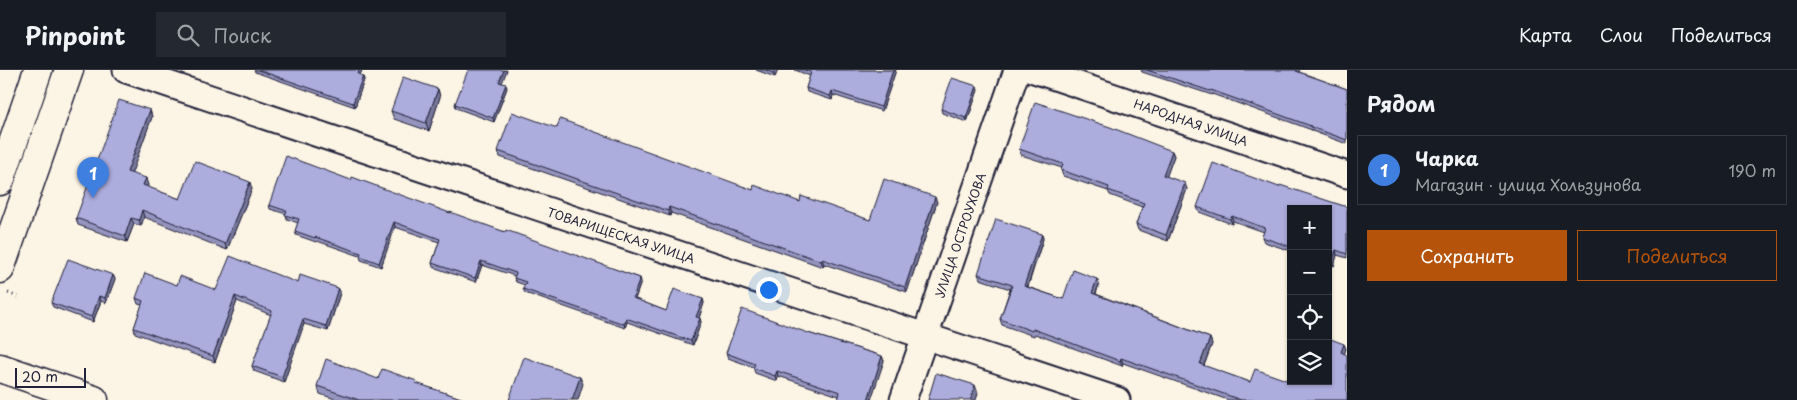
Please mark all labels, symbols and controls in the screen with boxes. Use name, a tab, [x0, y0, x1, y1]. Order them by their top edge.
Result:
search box	[156, 12, 506, 57]
text: Pinpoint	[25, 17, 126, 53]
icon: search	[174, 21, 202, 49]
text: Поиск	[214, 21, 271, 49]
text: Карта	[1519, 21, 1572, 48]
text: Слои	[1600, 21, 1643, 48]
text: Поделиться	[1671, 21, 1772, 48]
text: Рядом	[1367, 87, 1435, 119]
street label: НАРОДНАЯ УЛИЦА	[1131, 94, 1251, 150]
text: Чарка	[1415, 144, 1479, 172]
pin: 1	[77, 157, 109, 198]
text: 1	[1380, 158, 1388, 182]
text: 190 m	[1728, 158, 1776, 182]
street label: УЛИЦА ОСТРОУХОВА	[930, 170, 990, 300]
text: Магазин · улица Хользунова	[1415, 172, 1641, 196]
street label: ТОВАРИЩЕСКАЯ УЛИЦА	[545, 203, 697, 267]
map controls	[1287, 205, 1332, 385]
button: +	[1287, 205, 1332, 250]
button: Сохранить	[1367, 230, 1567, 281]
button: Поделиться	[1577, 230, 1777, 281]
button: −	[1287, 250, 1332, 295]
your location	[756, 277, 782, 303]
button: locate	[1287, 295, 1332, 340]
button: layers	[1287, 340, 1332, 385]
scale bar	[15, 365, 86, 388]
text: 20 m	[22, 366, 58, 387]

